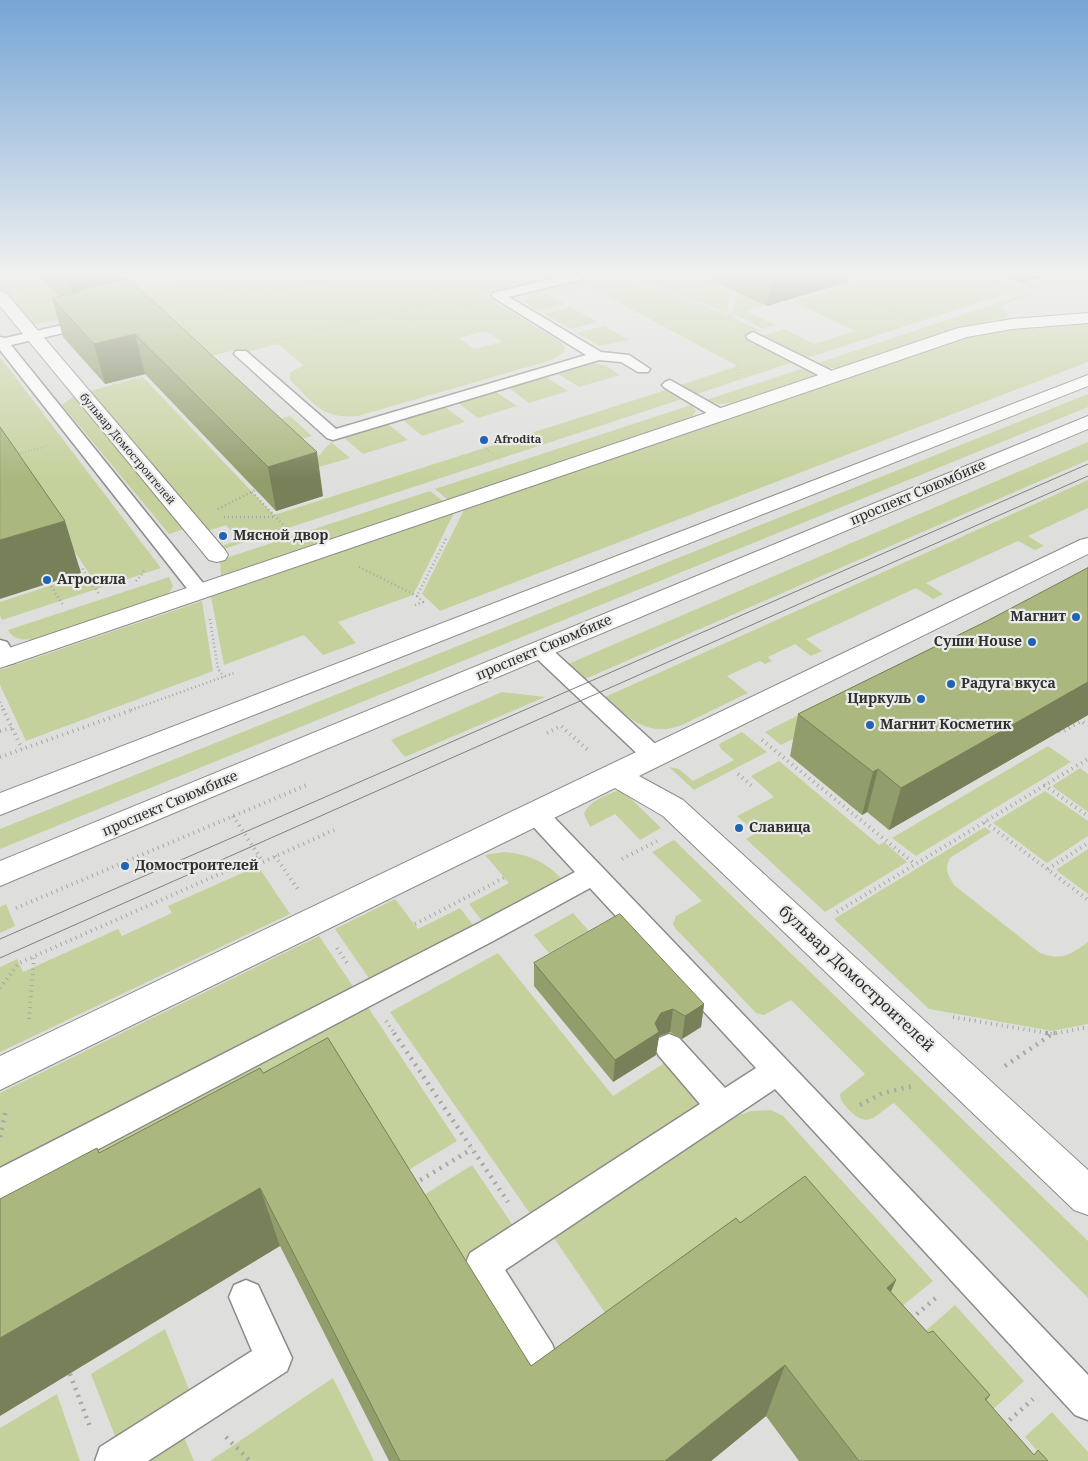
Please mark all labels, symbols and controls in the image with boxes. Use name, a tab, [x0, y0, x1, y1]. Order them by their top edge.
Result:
street label: бульвар Домостроителей	[77, 391, 177, 507]
place label: Afrodita	[494, 433, 541, 447]
marker: Afrodita	[478, 434, 490, 446]
street label: проспект Сююмбике	[848, 457, 988, 529]
place label: Мясной двор	[233, 528, 328, 544]
marker: Мясной двор	[217, 530, 229, 542]
place label: Агросила	[57, 572, 126, 588]
marker: Агросила	[41, 574, 53, 586]
place label: Магнит	[1010, 609, 1066, 625]
marker: Магнит	[1070, 611, 1082, 623]
street label: проспект Сююмбике	[474, 612, 614, 684]
place label: Суши House	[934, 634, 1022, 650]
marker: Суши House	[1026, 636, 1038, 648]
place label: Радуга вкуса	[961, 676, 1056, 692]
marker: Радуга вкуса	[945, 678, 957, 690]
place label: Циркуль	[847, 691, 911, 707]
marker: Циркуль	[915, 693, 927, 705]
place label: Магнит Косметик	[880, 717, 1011, 733]
marker: Магнит Косметик	[864, 719, 876, 731]
street label: проспект Сююмбике	[100, 768, 240, 840]
place label: Славица	[749, 820, 811, 836]
marker: Славица	[733, 822, 745, 834]
place label: Домостроителей	[135, 858, 258, 874]
marker: Домостроителей	[119, 860, 131, 872]
street label: бульвар Домостроителей	[774, 902, 938, 1056]

